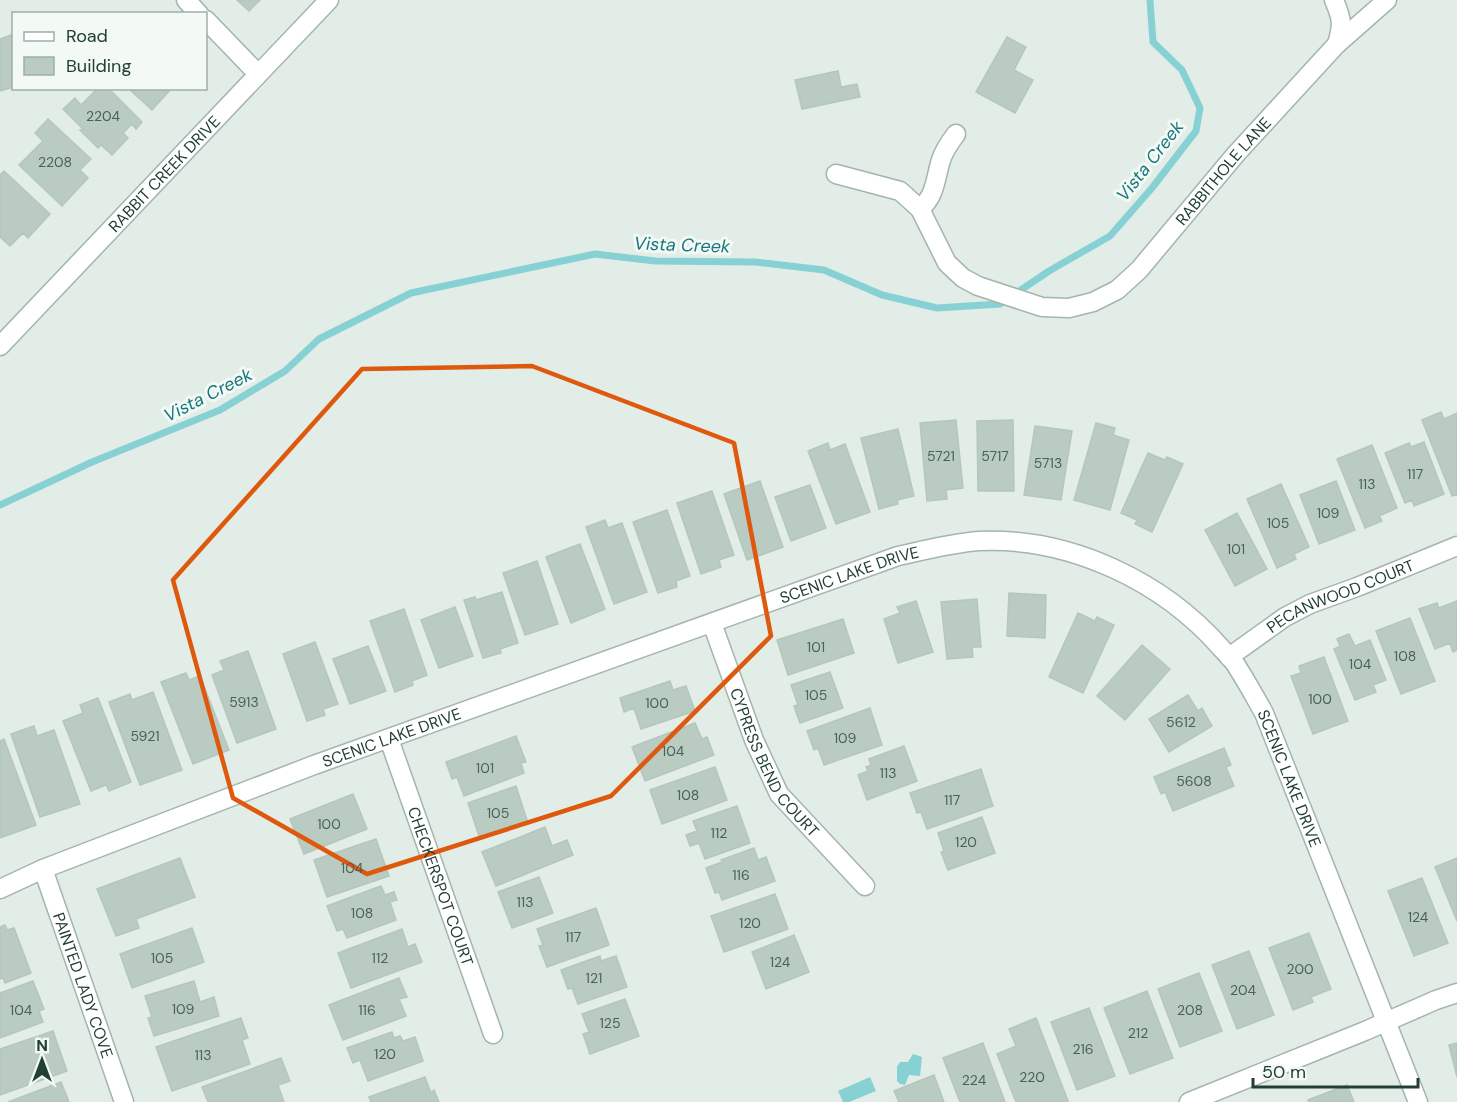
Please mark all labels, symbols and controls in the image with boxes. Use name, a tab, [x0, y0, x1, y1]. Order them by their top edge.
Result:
legend	[12, 12, 207, 90]
text: Road	[66, 24, 108, 48]
text: Building	[66, 54, 131, 78]
house number: 2204	[86, 107, 121, 125]
street label: RABBIT CREEK DRIVE	[104, 111, 225, 237]
street label: RABBITHOLE LANE	[1171, 113, 1276, 230]
water label: Vista Creek	[1111, 115, 1190, 206]
house number: 2208	[38, 153, 72, 171]
water label: Vista Creek	[633, 231, 731, 259]
water label: Vista Creek	[160, 362, 257, 428]
house number: 5721	[927, 447, 955, 465]
house number: 5717	[981, 447, 1009, 465]
house number: 5713	[1034, 454, 1062, 472]
house number: 117	[1407, 465, 1423, 483]
house number: 113	[1358, 475, 1376, 493]
house number: 109	[1317, 504, 1340, 522]
house number: 105	[1267, 514, 1289, 532]
house number: 101	[1227, 540, 1245, 558]
street label: SCENIC LAKE DRIVE	[777, 542, 921, 608]
street label: PECANWOOD COURT	[1263, 555, 1417, 638]
house number: 101	[807, 638, 825, 656]
house number: 108	[1394, 647, 1416, 665]
house number: 104	[1349, 655, 1372, 673]
street label: CYPRESS BEND COURT	[725, 685, 824, 841]
house number: 105	[805, 686, 827, 704]
house number: 100	[1308, 690, 1332, 708]
house number: 5913	[229, 693, 259, 711]
house number: 100	[645, 694, 669, 712]
street label: SCENIC LAKE DRIVE	[319, 703, 464, 772]
street label: SCENIC LAKE DRIVE	[1253, 707, 1326, 850]
house number: 5612	[1166, 713, 1196, 731]
house number: 5921	[130, 727, 160, 745]
house number: 109	[834, 729, 857, 747]
house number: 104	[662, 742, 685, 760]
house number: 101	[476, 759, 494, 777]
house number: 113	[879, 764, 897, 782]
house number: 5608	[1176, 772, 1212, 790]
house number: 108	[677, 786, 699, 804]
house number: 117	[944, 791, 960, 809]
street label: CHECKERSPOT COURT	[403, 804, 478, 969]
house number: 105	[487, 804, 509, 822]
house number: 100	[317, 815, 341, 833]
house number: 112	[711, 824, 727, 842]
house number: 120	[955, 833, 977, 851]
house number: 104	[341, 859, 364, 877]
house number: 116	[732, 866, 750, 884]
house number: 113	[516, 893, 534, 911]
house number: 108	[351, 904, 373, 922]
house number: 124	[1408, 908, 1429, 926]
street label: PAINTED LADY COVE	[48, 910, 118, 1061]
house number: 120	[739, 914, 761, 932]
house number: 117	[565, 928, 581, 946]
house number: 105	[151, 949, 173, 967]
house number: 112	[372, 949, 388, 967]
house number: 124	[770, 953, 791, 971]
house number: 200	[1286, 960, 1314, 978]
house number: 121	[586, 969, 602, 987]
house number: 204	[1230, 981, 1256, 999]
house number: 109	[172, 1000, 195, 1018]
house number: 104	[10, 1001, 33, 1019]
house number: 116	[358, 1001, 376, 1019]
house number: 208	[1177, 1001, 1203, 1019]
house number: 125	[600, 1014, 620, 1032]
house number: 212	[1128, 1024, 1148, 1042]
north arrow	[12, 1030, 72, 1090]
text: N	[36, 1035, 48, 1056]
house number: 216	[1072, 1040, 1094, 1058]
house number: 120	[374, 1045, 396, 1063]
house number: 113	[194, 1046, 212, 1064]
scale bar	[1253, 1051, 1418, 1089]
text: 50 m	[1262, 1060, 1306, 1084]
house number: 220	[1019, 1068, 1045, 1086]
house number: 224	[962, 1071, 987, 1089]

